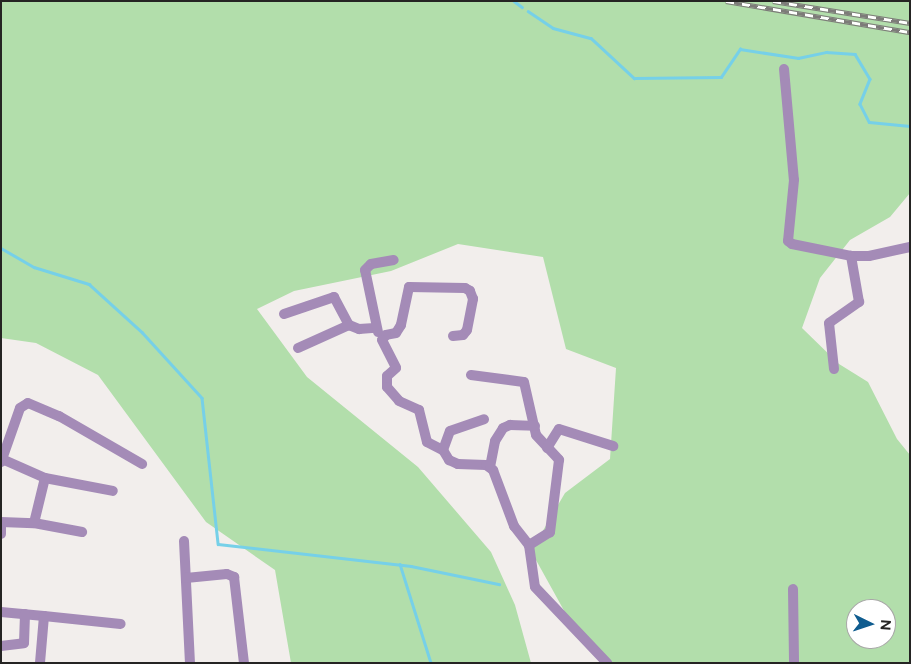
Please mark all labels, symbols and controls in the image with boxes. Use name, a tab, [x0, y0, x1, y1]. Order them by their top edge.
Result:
north arrow	[846, 599, 896, 649]
text: N	[877, 619, 894, 631]

